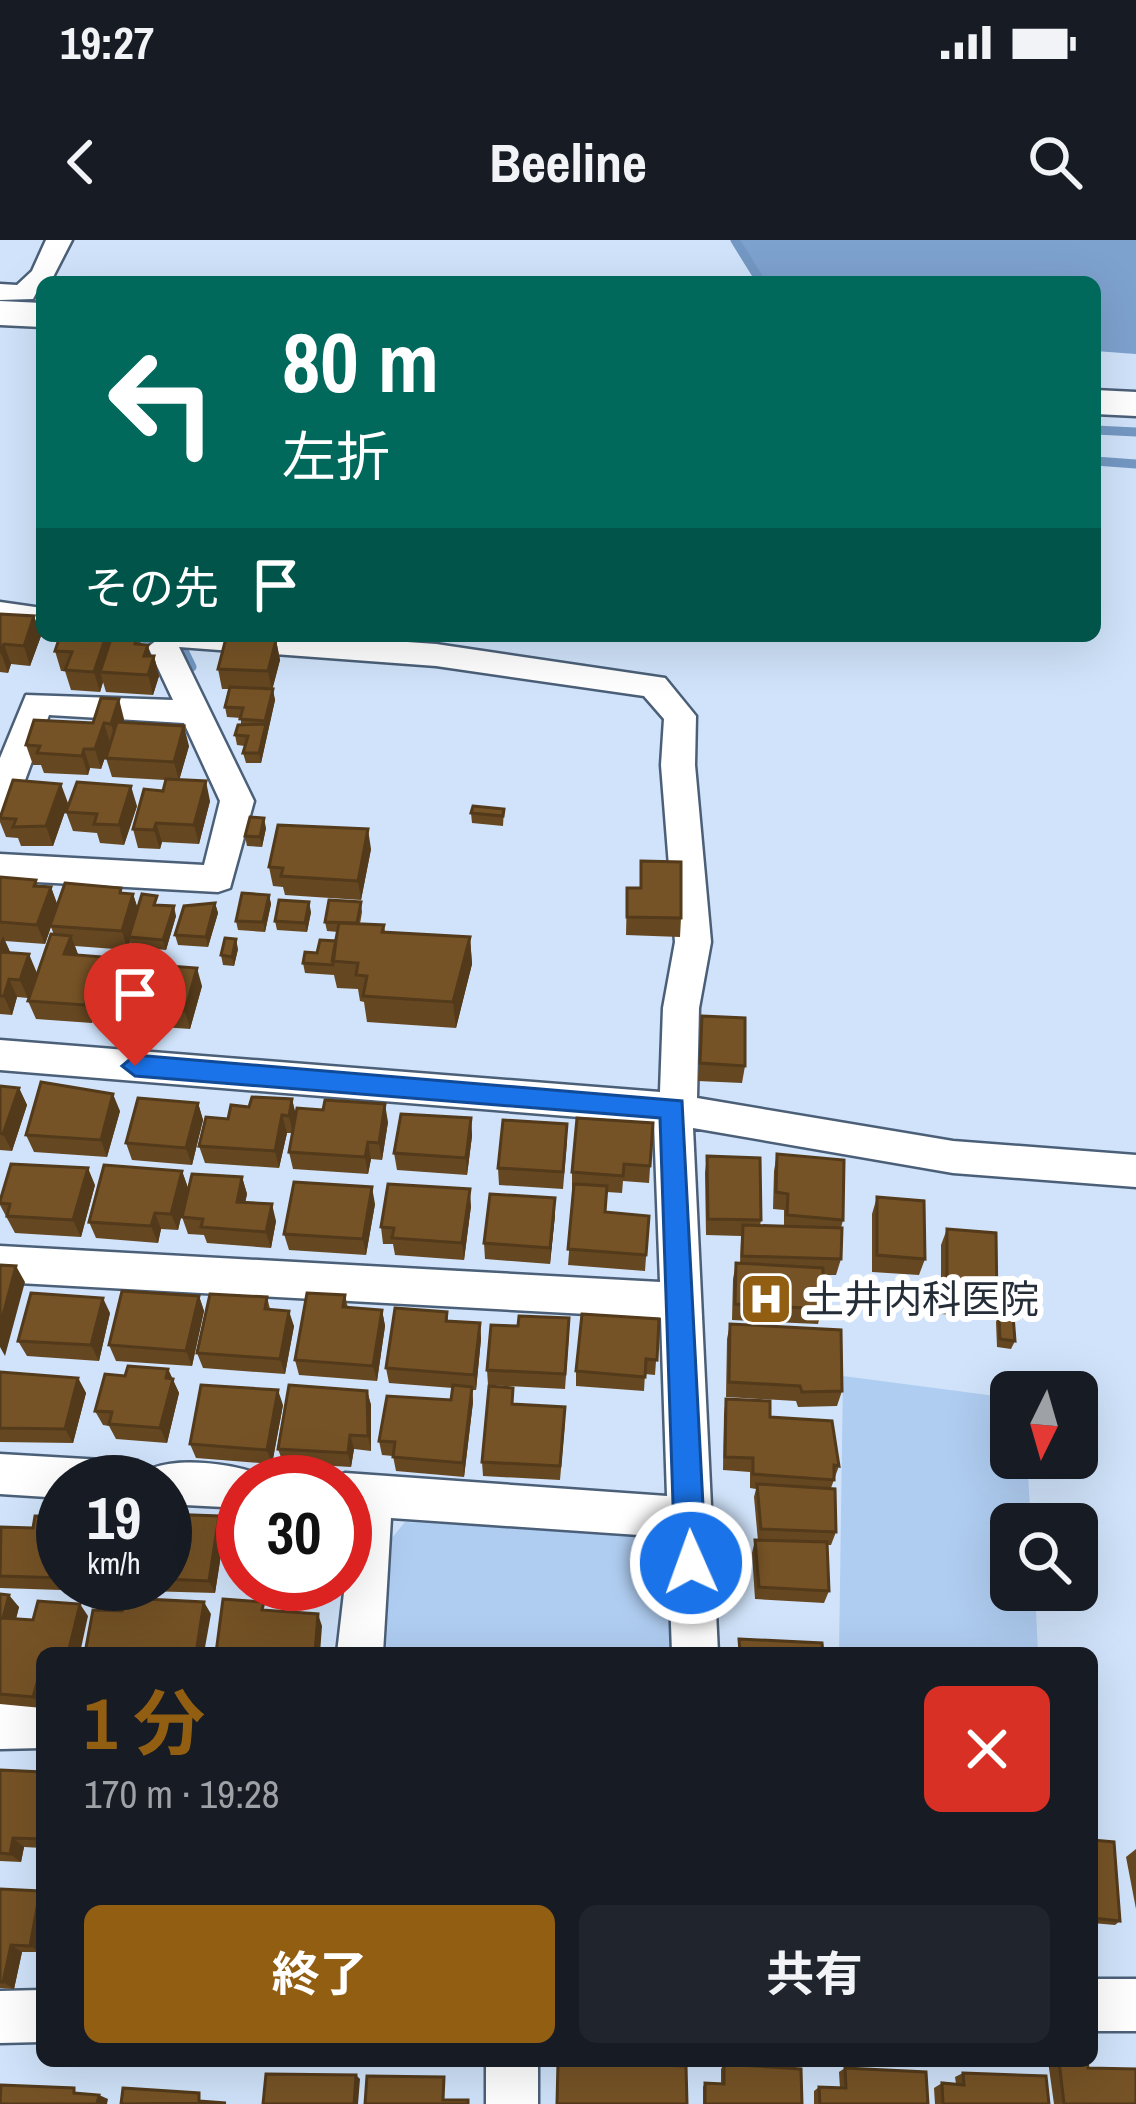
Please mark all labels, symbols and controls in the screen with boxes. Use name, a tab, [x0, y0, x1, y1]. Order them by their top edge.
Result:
text: 19:27	[60, 12, 154, 73]
text: Beeline	[489, 126, 647, 199]
icon: back	[48, 129, 114, 195]
icon: search	[1022, 129, 1088, 195]
text: 80 m	[282, 305, 439, 418]
icon: left	[84, 324, 240, 480]
text: 左折	[282, 420, 390, 493]
icon: arrive	[243, 552, 309, 618]
text: その先	[84, 557, 219, 618]
pin	[84, 943, 186, 1066]
icon: arrive	[102, 961, 168, 1027]
hospital icon: 土井内科医院	[738, 1271, 794, 1327]
place label: 土井内科医院	[805, 1273, 1039, 1325]
north arrow	[990, 1371, 1098, 1479]
map controls	[990, 1371, 1098, 1611]
speed limit sign: 30	[216, 1455, 372, 1611]
text: 19	[87, 1477, 141, 1558]
position arrow	[628, 1500, 754, 1626]
button: search	[990, 1503, 1098, 1611]
text: km/h	[87, 1543, 141, 1583]
text: 1 分	[84, 1674, 205, 1771]
button: close	[924, 1686, 1050, 1812]
text: 170 m · 19:28	[84, 1768, 280, 1820]
button: 終了	[84, 1905, 555, 2043]
button: 共有	[579, 1905, 1050, 2043]

